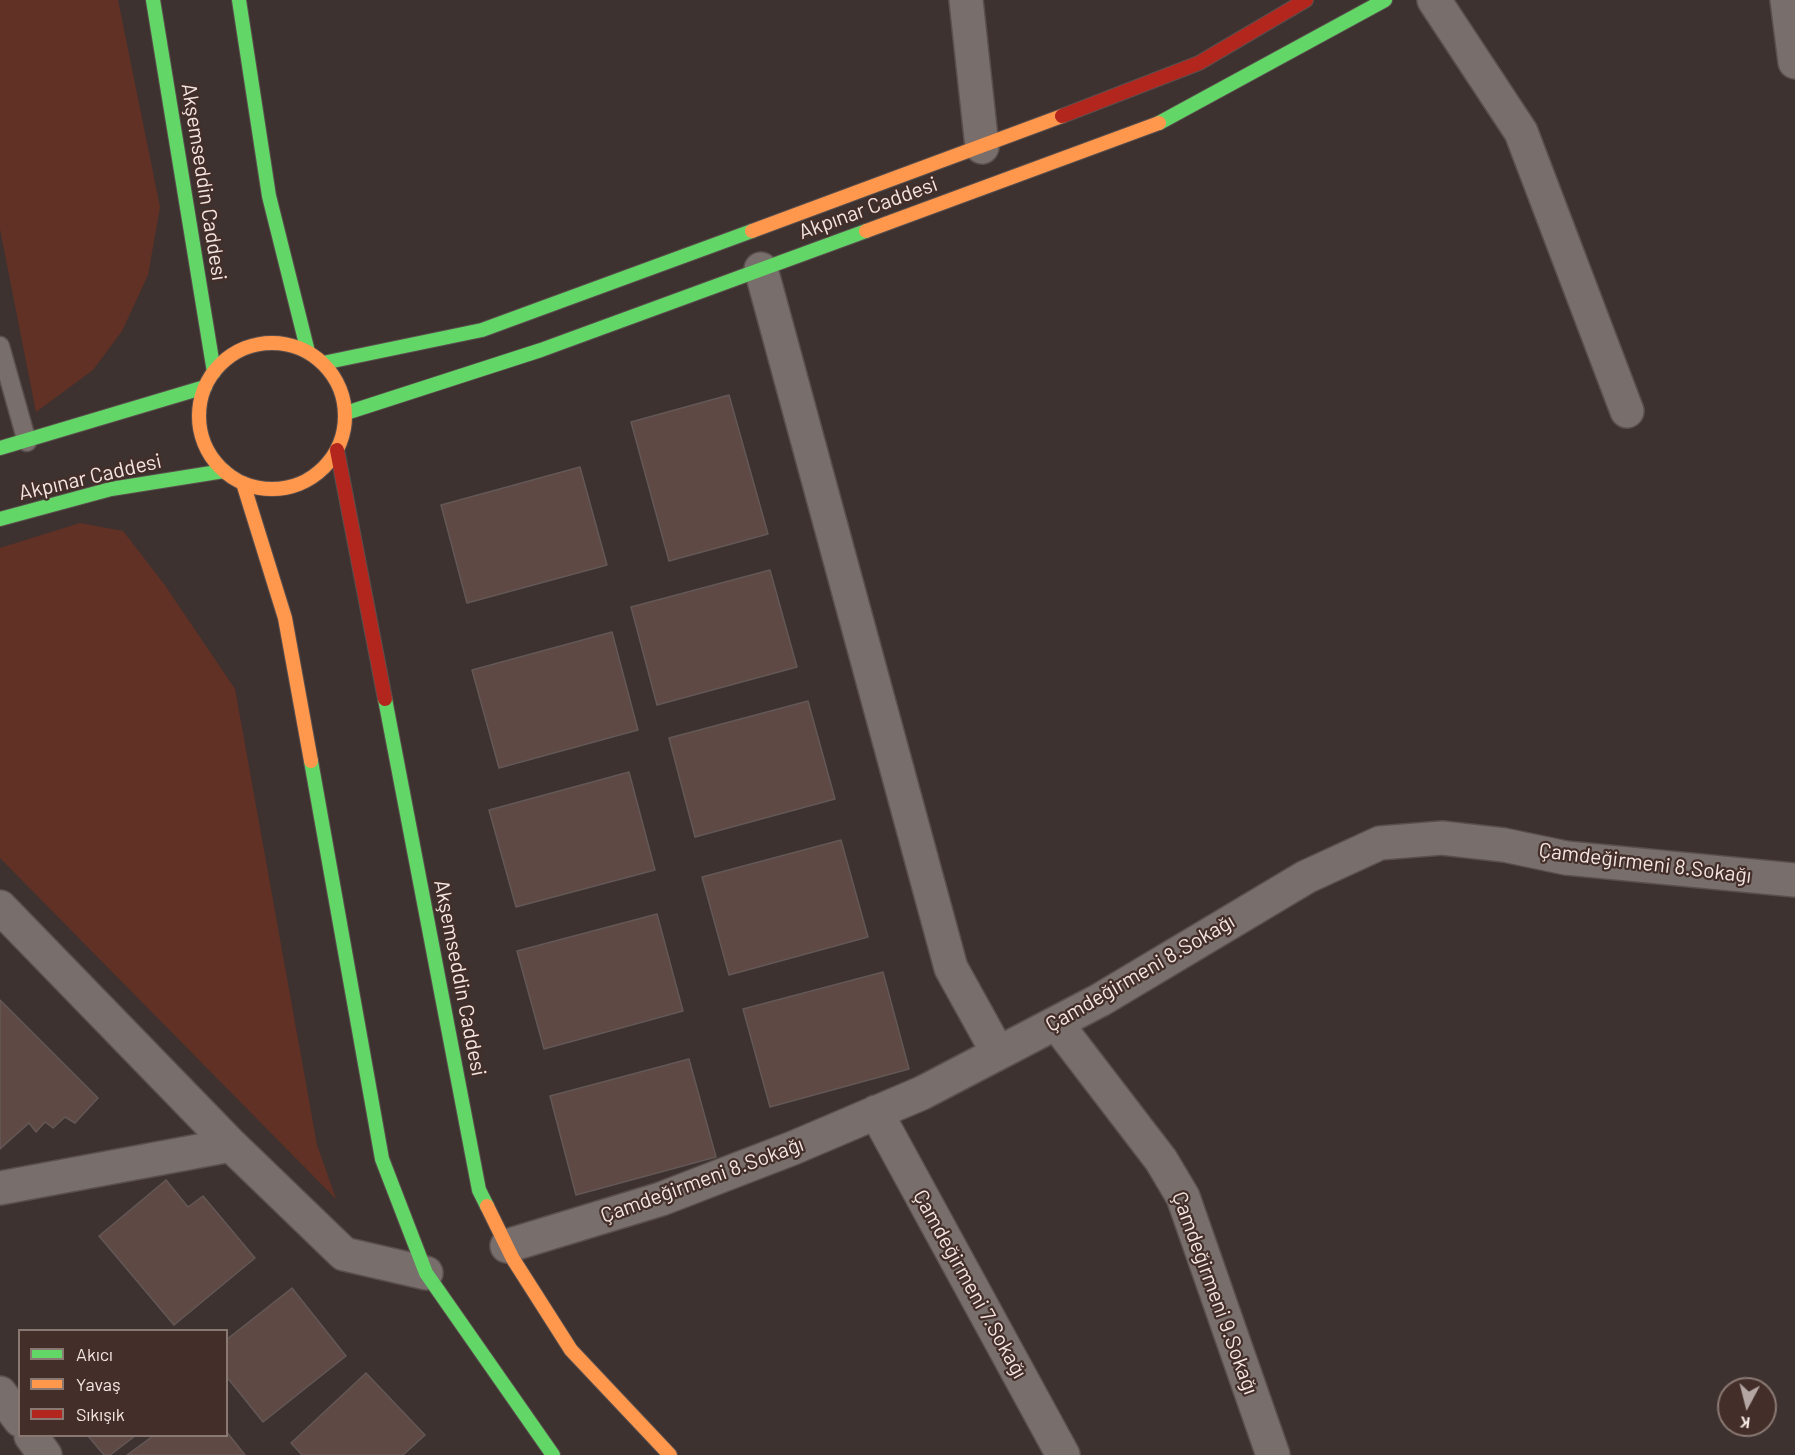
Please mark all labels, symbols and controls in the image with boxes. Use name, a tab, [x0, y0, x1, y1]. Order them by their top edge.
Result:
street label: Akşemseddin Caddesi	[176, 81, 232, 283]
street label: Akpınar Caddesi	[795, 171, 941, 245]
street label: Akpınar Caddesi	[16, 448, 164, 506]
street label: Çamdeğirmeni 8.Sokağı	[1537, 837, 1753, 889]
street label: Akşemseddin Caddesi	[429, 878, 491, 1078]
street label: Çamdeğirmeni 8.Sokağı	[1041, 909, 1239, 1037]
street label: Çamdeğirmeni 8.Sokağı	[597, 1132, 807, 1228]
street label: Çamdeğirmeni 7.Sokağı	[908, 1185, 1032, 1383]
street label: Çamdeğirmeni 9.Sokağı	[1167, 1188, 1263, 1398]
legend	[18, 1329, 228, 1437]
text: Akıcı	[76, 1343, 113, 1365]
text: Yavaş	[76, 1373, 121, 1395]
north arrow	[1717, 1377, 1777, 1437]
text: Sıkışık	[76, 1403, 125, 1425]
text: K	[1739, 1413, 1751, 1433]

